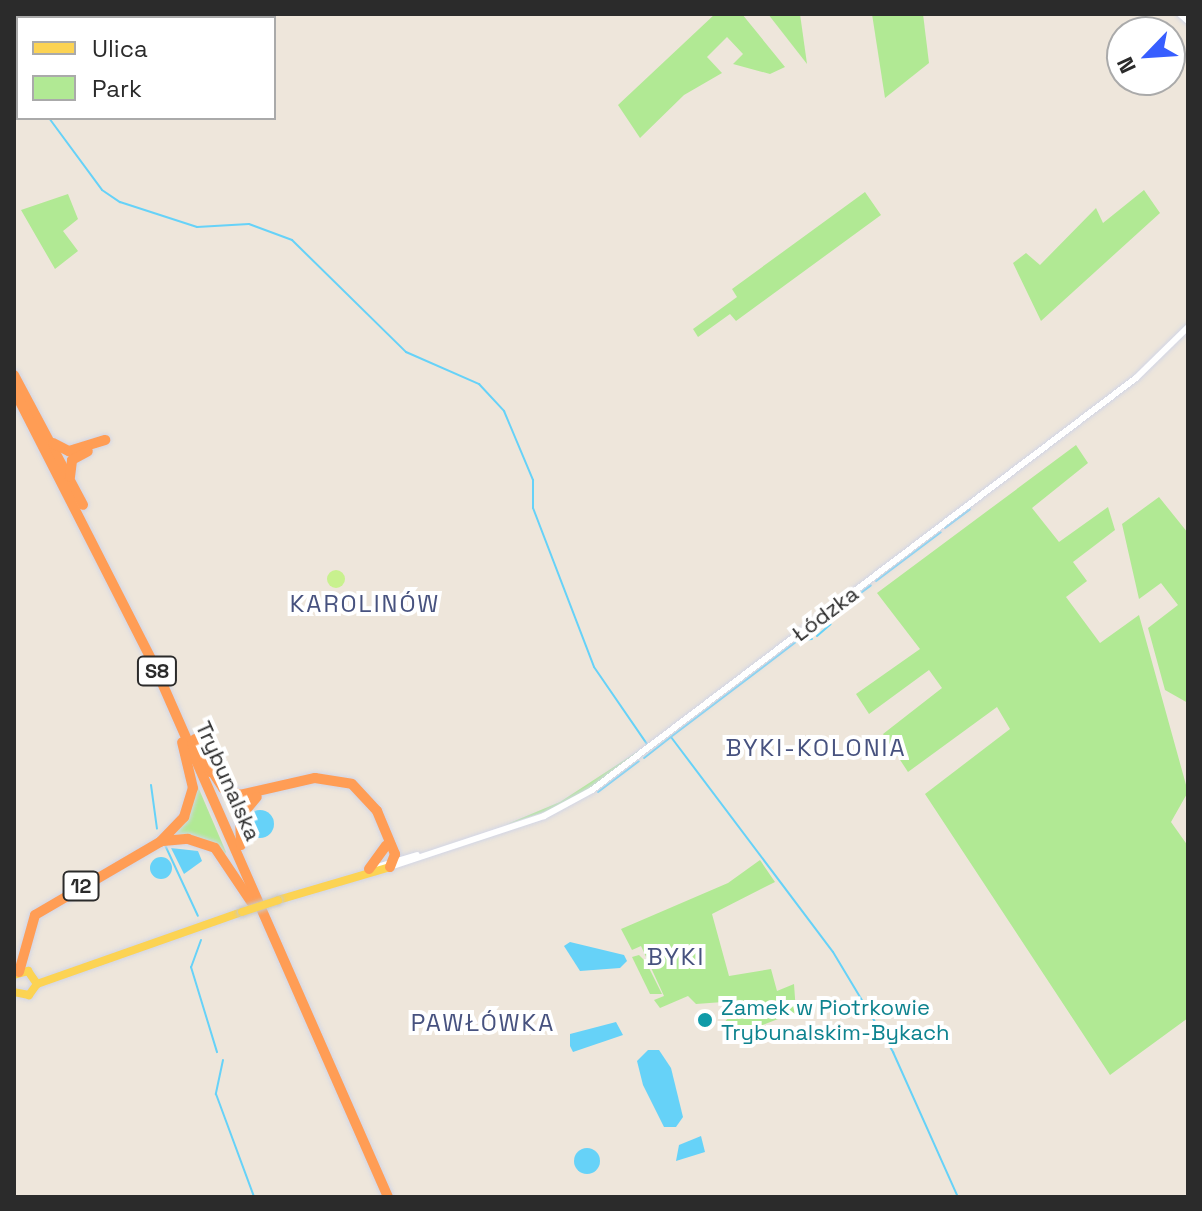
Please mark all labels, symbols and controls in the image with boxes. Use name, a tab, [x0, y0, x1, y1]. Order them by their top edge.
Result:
legend	[16, 16, 276, 120]
north arrow	[1106, 16, 1186, 96]
text: Ulica	[92, 33, 148, 64]
text: N	[1110, 53, 1142, 78]
text: Park	[92, 73, 142, 104]
street label: Łódzka	[786, 580, 864, 648]
district label: KAROLINÓW	[290, 590, 440, 618]
road number: S8	[135, 655, 179, 687]
street label: Trybunalska	[190, 717, 266, 845]
district label: BYKI-KOLONIA	[725, 734, 907, 762]
road number: 12	[61, 870, 101, 902]
district label: BYKI	[647, 943, 705, 971]
place label: Zamek w Piotrkowie Trybunalskim-Bykach	[721, 994, 950, 1046]
district label: PAWŁÓWKA	[411, 1009, 555, 1037]
marker: Zamek w Piotrkowie Trybunalskim-Bykach	[696, 1011, 714, 1029]

